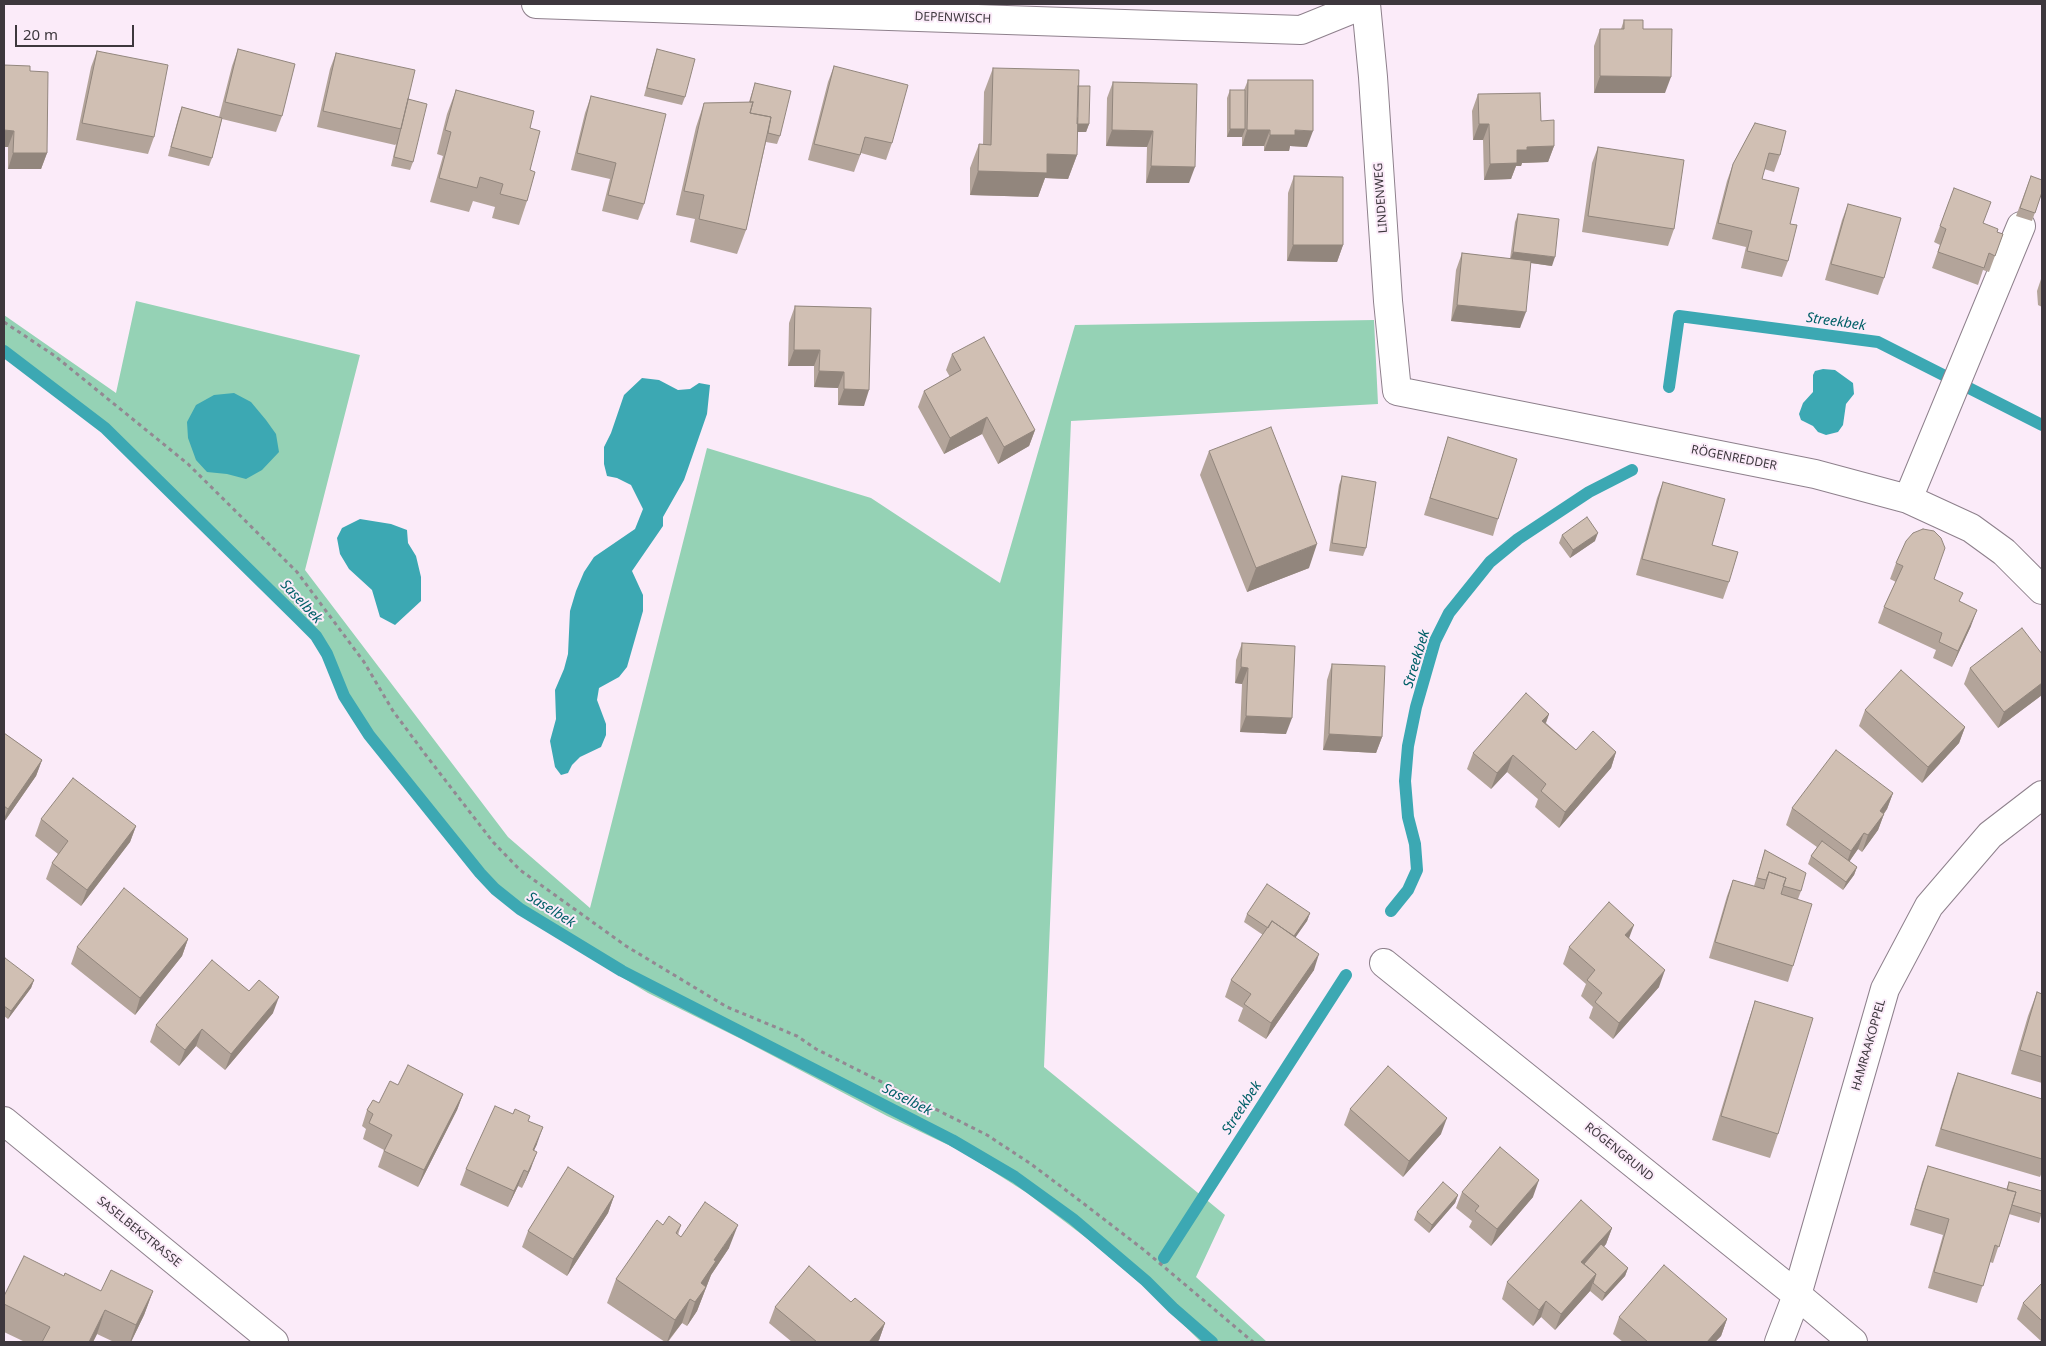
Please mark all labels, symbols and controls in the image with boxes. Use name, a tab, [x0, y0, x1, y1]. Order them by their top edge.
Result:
street label: DEPENWISCH	[914, 9, 992, 27]
scale bar	[18, 15, 136, 47]
text: 20 m	[23, 24, 58, 44]
street label: LINDENWEG	[1371, 162, 1391, 234]
water label: Streekbek	[1805, 310, 1867, 334]
street label: RÖGENREDDER	[1690, 443, 1778, 473]
water label: Saselbek	[277, 577, 325, 627]
water label: Streekbek	[1400, 628, 1434, 690]
water label: Saselbek	[524, 889, 578, 931]
street label: HAMRAAKOPPEL	[1849, 998, 1889, 1092]
water label: Streekbek	[1219, 1078, 1265, 1138]
water label: Saselbek	[879, 1080, 935, 1120]
street label: RÖGENGRUND	[1582, 1120, 1656, 1184]
street label: SASELBEKSTRASSE	[94, 1194, 184, 1270]

